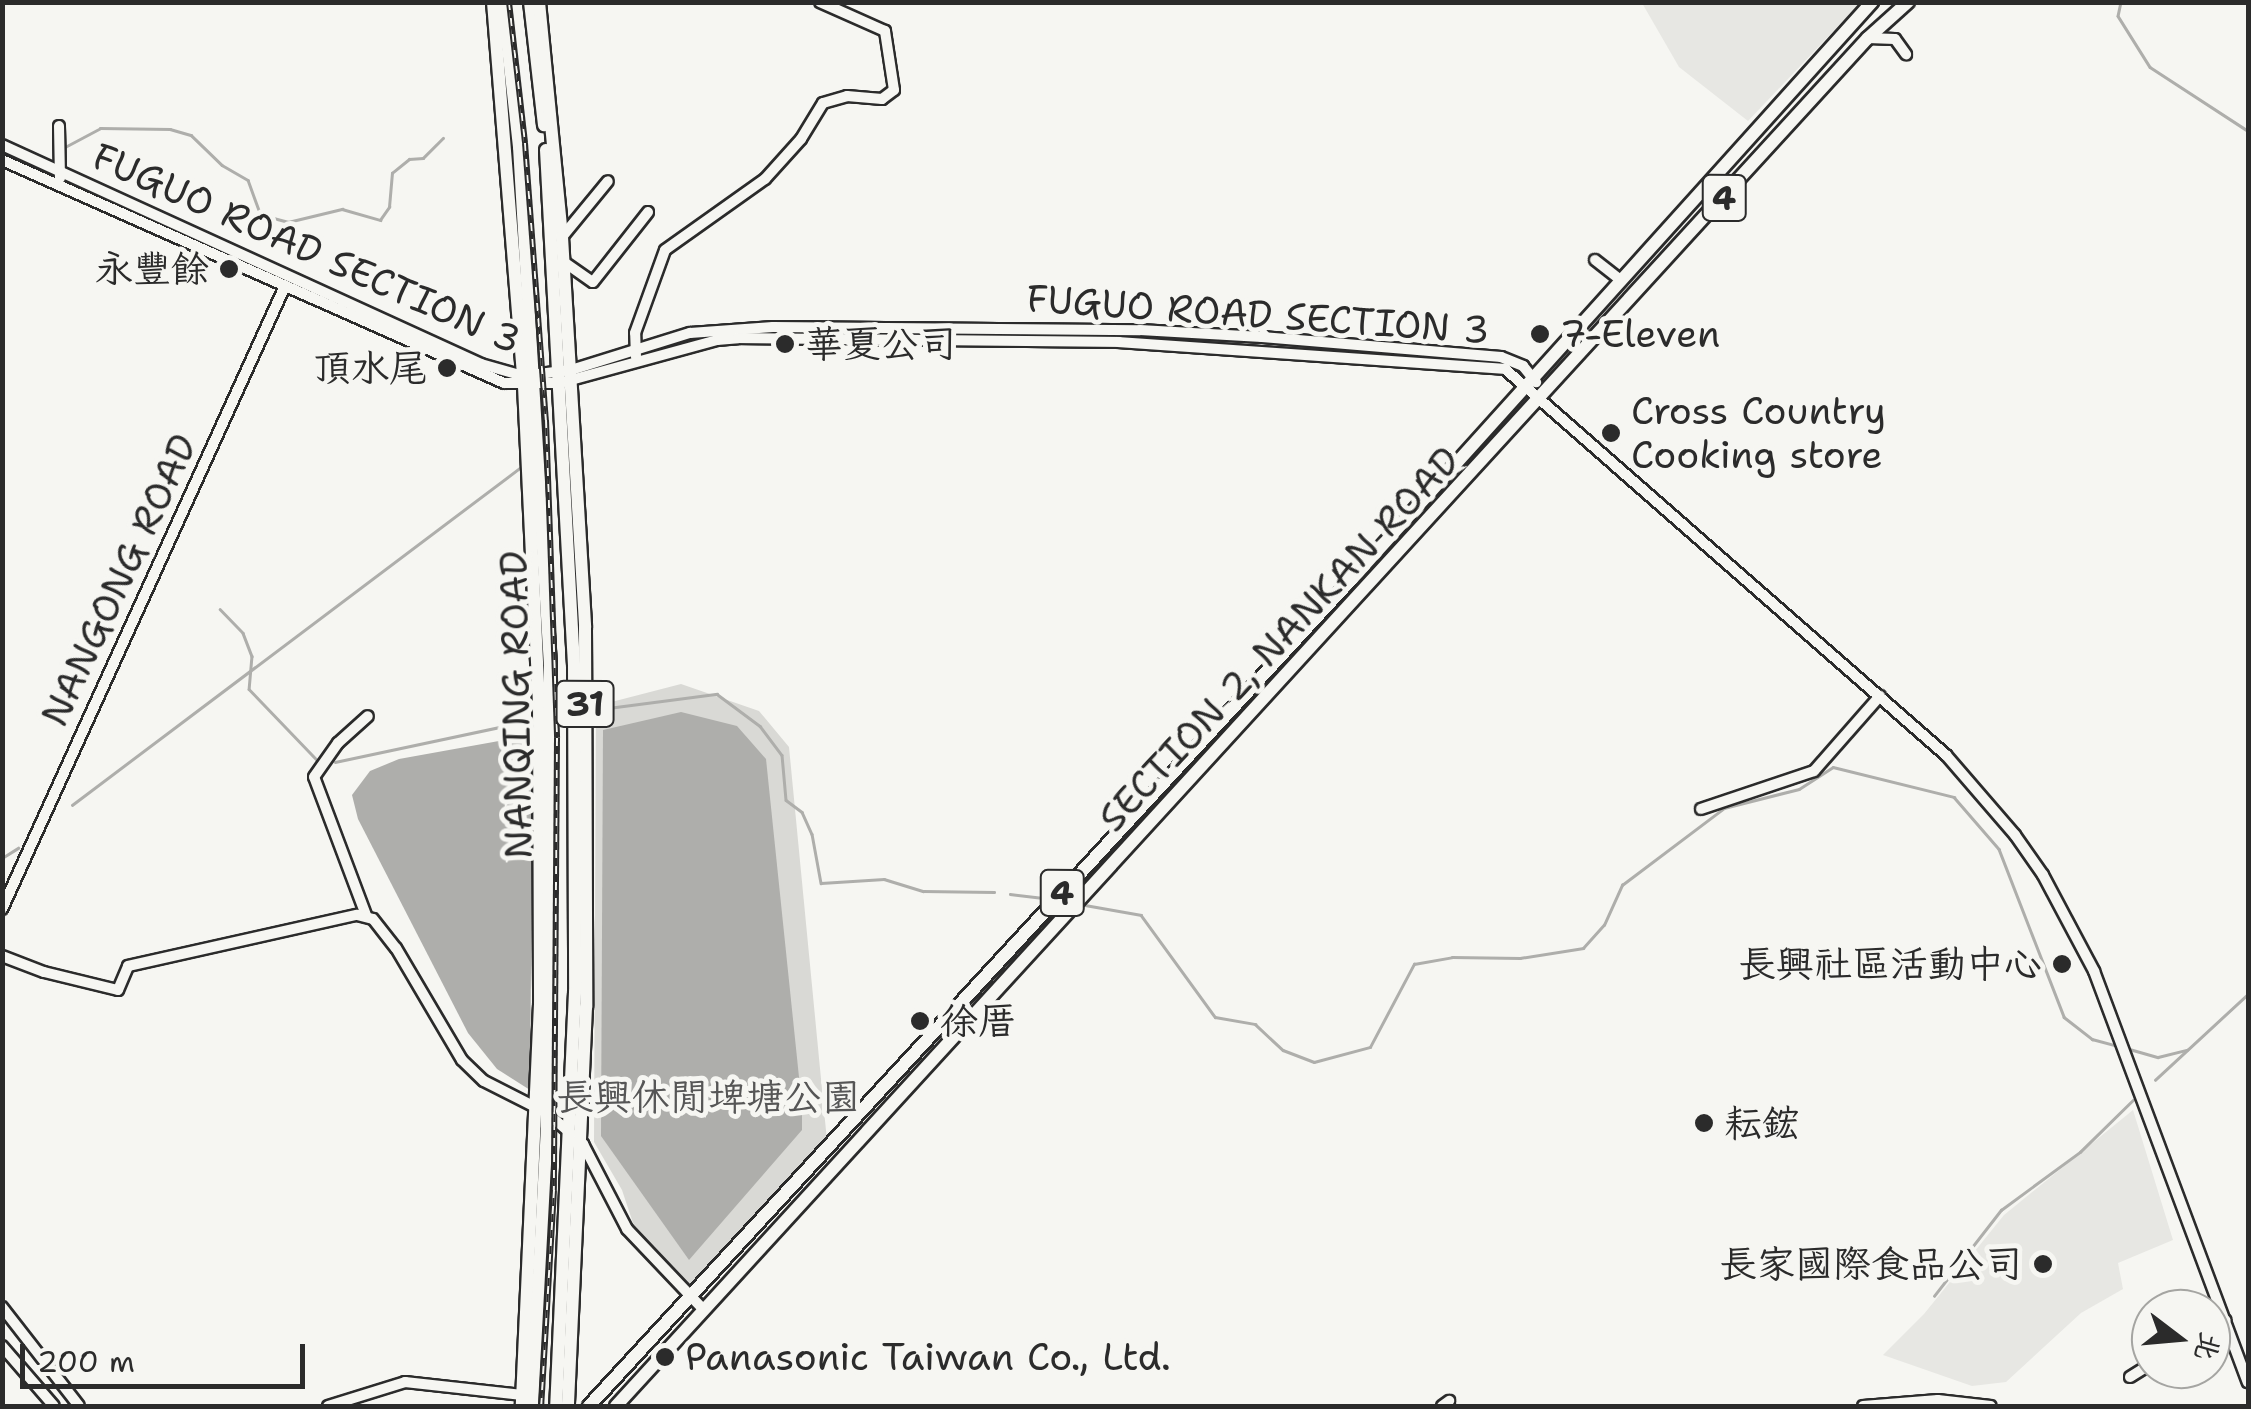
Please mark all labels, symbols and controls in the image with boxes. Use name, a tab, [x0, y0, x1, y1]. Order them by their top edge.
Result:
street label: FUGUO ROAD SECTION 3	[86, 133, 528, 363]
road number: 4	[1702, 168, 1746, 228]
place label: 永豐餘	[95, 246, 209, 292]
marker: 永豐餘	[218, 258, 240, 280]
street label: FUGUO ROAD SECTION 3	[1025, 275, 1491, 353]
place label: 7-Eleven	[1560, 311, 1720, 357]
place label: 華夏公司	[805, 321, 957, 367]
marker: 7-Eleven	[1529, 323, 1551, 345]
marker: 華夏公司	[774, 333, 796, 355]
place label: 頂水尾	[313, 345, 427, 391]
marker: 頂水尾	[436, 357, 458, 379]
place label: Cross Country Cooking store	[1631, 388, 1886, 478]
marker: Cross Country Cooking store	[1600, 422, 1622, 444]
street label: NANGONG ROAD	[31, 427, 207, 733]
street label: SECTION 2, NANKAN ROAD	[1089, 437, 1469, 841]
street label: NANQING ROAD	[491, 550, 541, 860]
road number: 31	[555, 674, 615, 734]
road number: 4	[1040, 863, 1084, 923]
place label: 長興社區活動中心	[1738, 941, 2042, 987]
marker: 長興社區活動中心	[2051, 953, 2073, 975]
place label: 徐厝	[940, 998, 1016, 1044]
marker: 徐厝	[909, 1010, 931, 1032]
park label: 長興休閒埤塘公園	[556, 1074, 860, 1120]
place label: 耘鋐	[1724, 1100, 1800, 1146]
marker: 耘鋐	[1693, 1112, 1715, 1134]
place label: 長家國際食品公司	[1719, 1241, 2023, 1287]
marker: 長家國際食品公司	[2032, 1253, 2054, 1275]
north arrow	[2131, 1289, 2231, 1389]
scale bar	[25, 1324, 310, 1386]
text: 北	[2186, 1328, 2230, 1365]
place label: Panasonic Taiwan Co., Ltd.	[685, 1334, 1171, 1380]
text: 200 m	[37, 1341, 135, 1382]
marker: Panasonic Taiwan Co., Ltd.	[654, 1346, 676, 1368]

